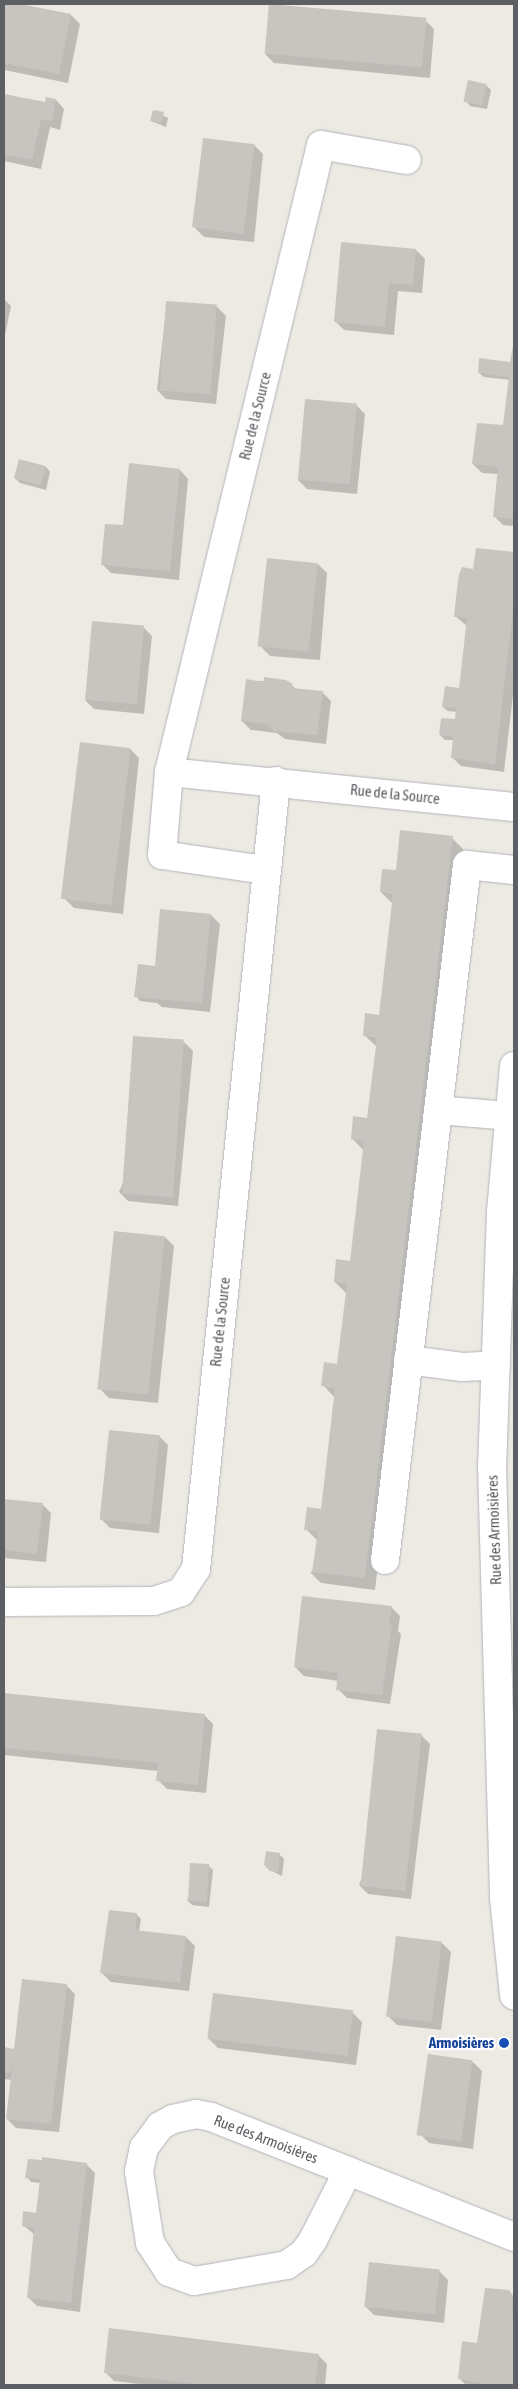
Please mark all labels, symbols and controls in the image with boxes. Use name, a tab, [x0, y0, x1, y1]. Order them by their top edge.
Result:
street label: Rue de la Source	[235, 370, 275, 462]
street label: Rue de la Source	[349, 780, 441, 808]
street label: Rue de la Source	[206, 1276, 234, 1368]
street label: Rue des Armoisières	[483, 1475, 505, 1585]
place label: Armoisières	[429, 2034, 494, 2052]
marker: Armoisières	[498, 2037, 510, 2049]
street label: Rue des Armoisières	[211, 2111, 321, 2167]

